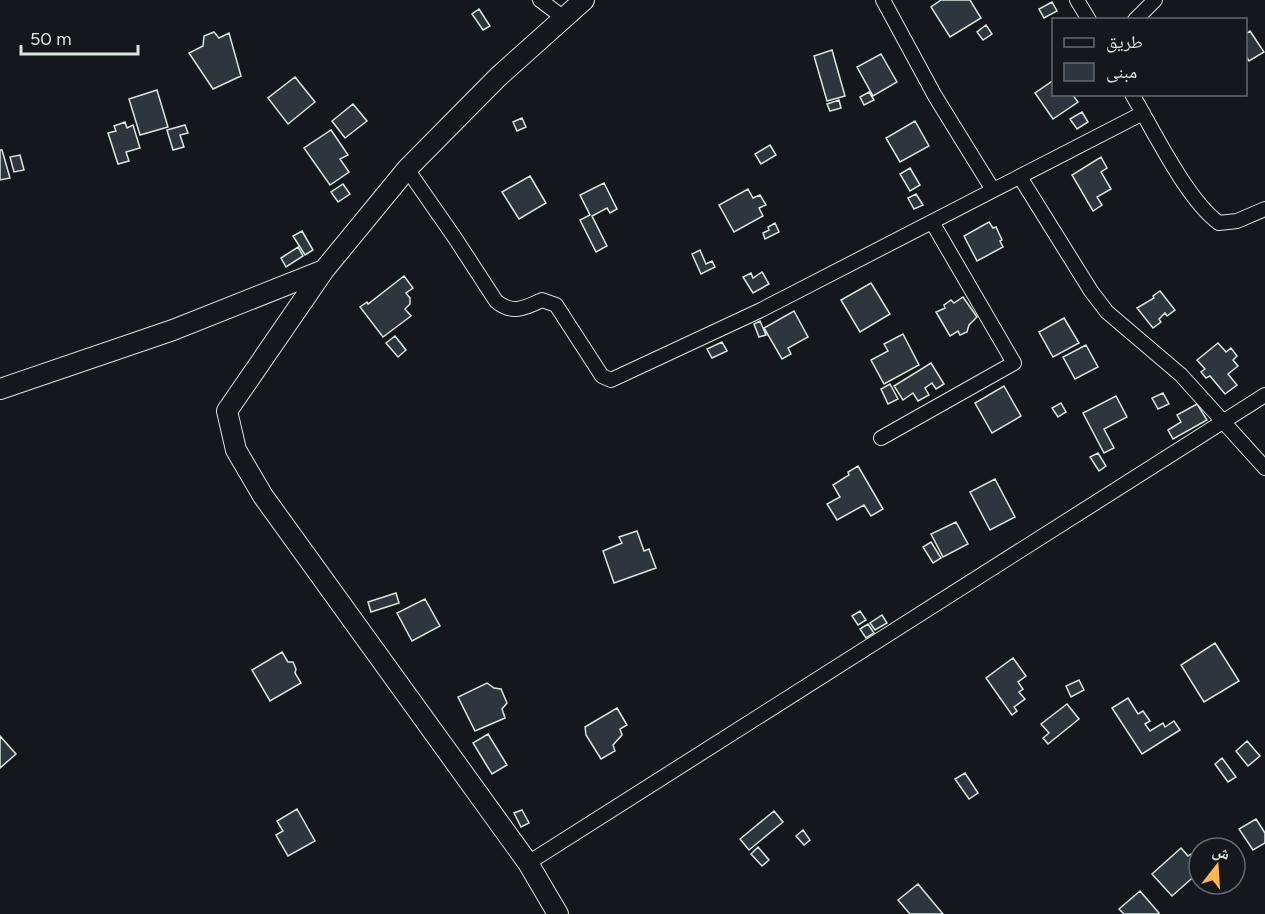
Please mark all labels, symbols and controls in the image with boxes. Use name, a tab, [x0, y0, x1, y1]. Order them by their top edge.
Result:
scale bar	[21, 18, 138, 56]
legend	[1052, 18, 1247, 96]
text: 50 m	[30, 28, 72, 50]
text: طريق	[1106, 31, 1143, 53]
text: مبنى	[1106, 61, 1137, 83]
north arrow	[1187, 836, 1247, 896]
text: ش	[1210, 841, 1232, 864]

